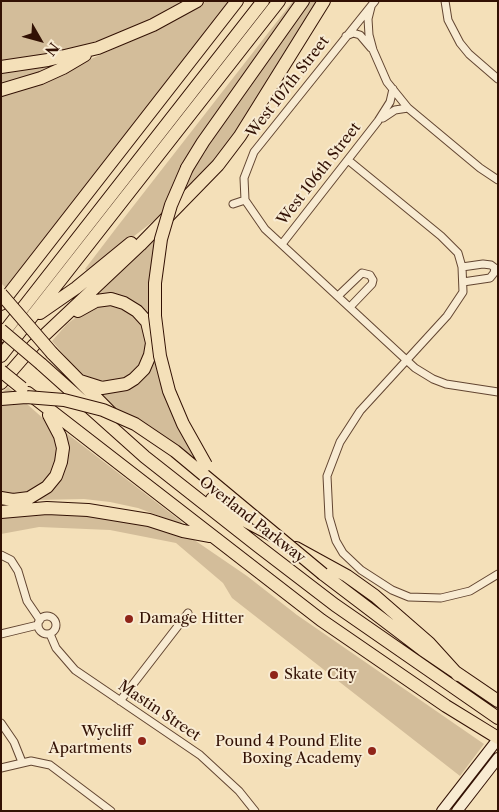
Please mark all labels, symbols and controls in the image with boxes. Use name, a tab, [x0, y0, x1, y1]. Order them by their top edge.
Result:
north arrow	[15, 15, 65, 65]
street label: West 107th Street	[243, 33, 333, 141]
text: N	[41, 39, 63, 60]
street label: West 106th Street	[273, 119, 365, 229]
street label: Overland Parkway	[195, 473, 309, 567]
place label: Damage Hitter	[139, 610, 244, 628]
marker: Damage Hitter	[123, 613, 135, 625]
place label: Skate City	[284, 666, 357, 684]
marker: Skate City	[268, 669, 280, 681]
street label: Mastin Street	[115, 677, 203, 745]
place label: Wycliff Apartments	[49, 723, 132, 758]
place label: Pound 4 Pound Elite Boxing Academy	[215, 733, 362, 768]
marker: Wycliff Apartments	[136, 735, 148, 747]
marker: Pound 4 Pound Elite Boxing Academy	[366, 745, 378, 757]

